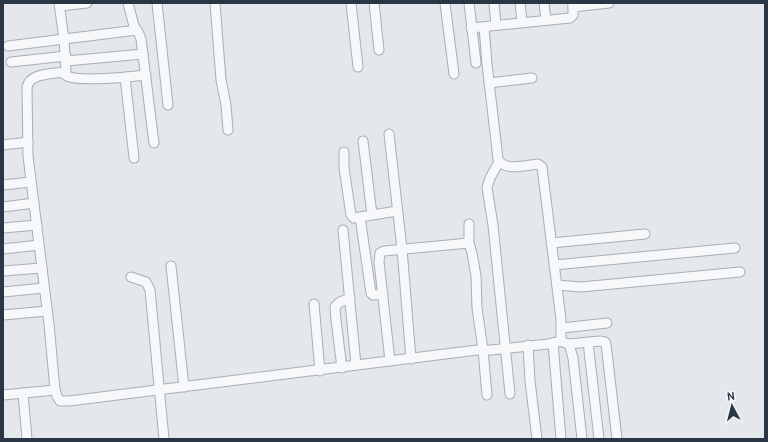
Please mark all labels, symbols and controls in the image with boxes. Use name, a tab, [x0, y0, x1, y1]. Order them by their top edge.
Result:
north arrow	[712, 386, 752, 426]
text: N	[726, 389, 735, 403]

